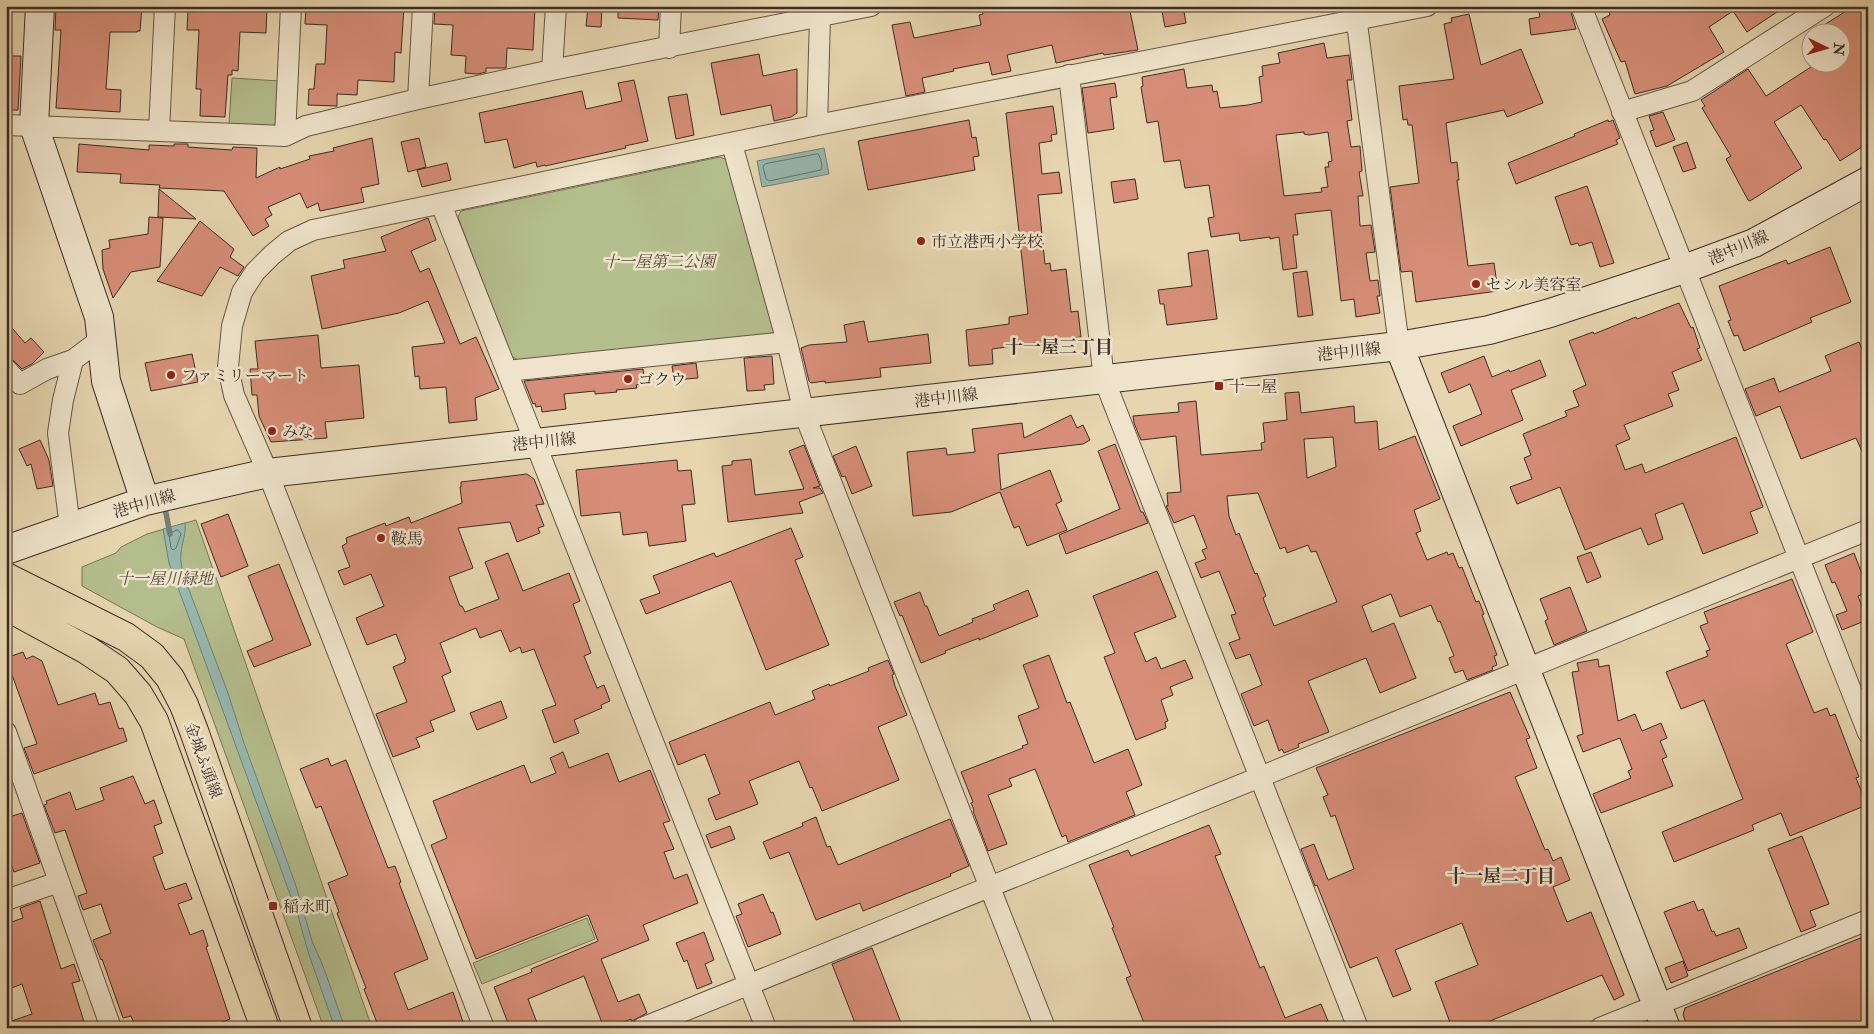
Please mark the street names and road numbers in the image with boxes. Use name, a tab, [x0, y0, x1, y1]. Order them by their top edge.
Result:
street label: 港中川線	[1705, 226, 1772, 270]
street label: 港中川線	[1316, 339, 1382, 365]
street label: 港中川線	[913, 384, 979, 412]
street label: 港中川線	[511, 429, 577, 455]
street label: 港中川線	[111, 486, 178, 522]
street label: 金城ふ頭線	[180, 719, 226, 801]

